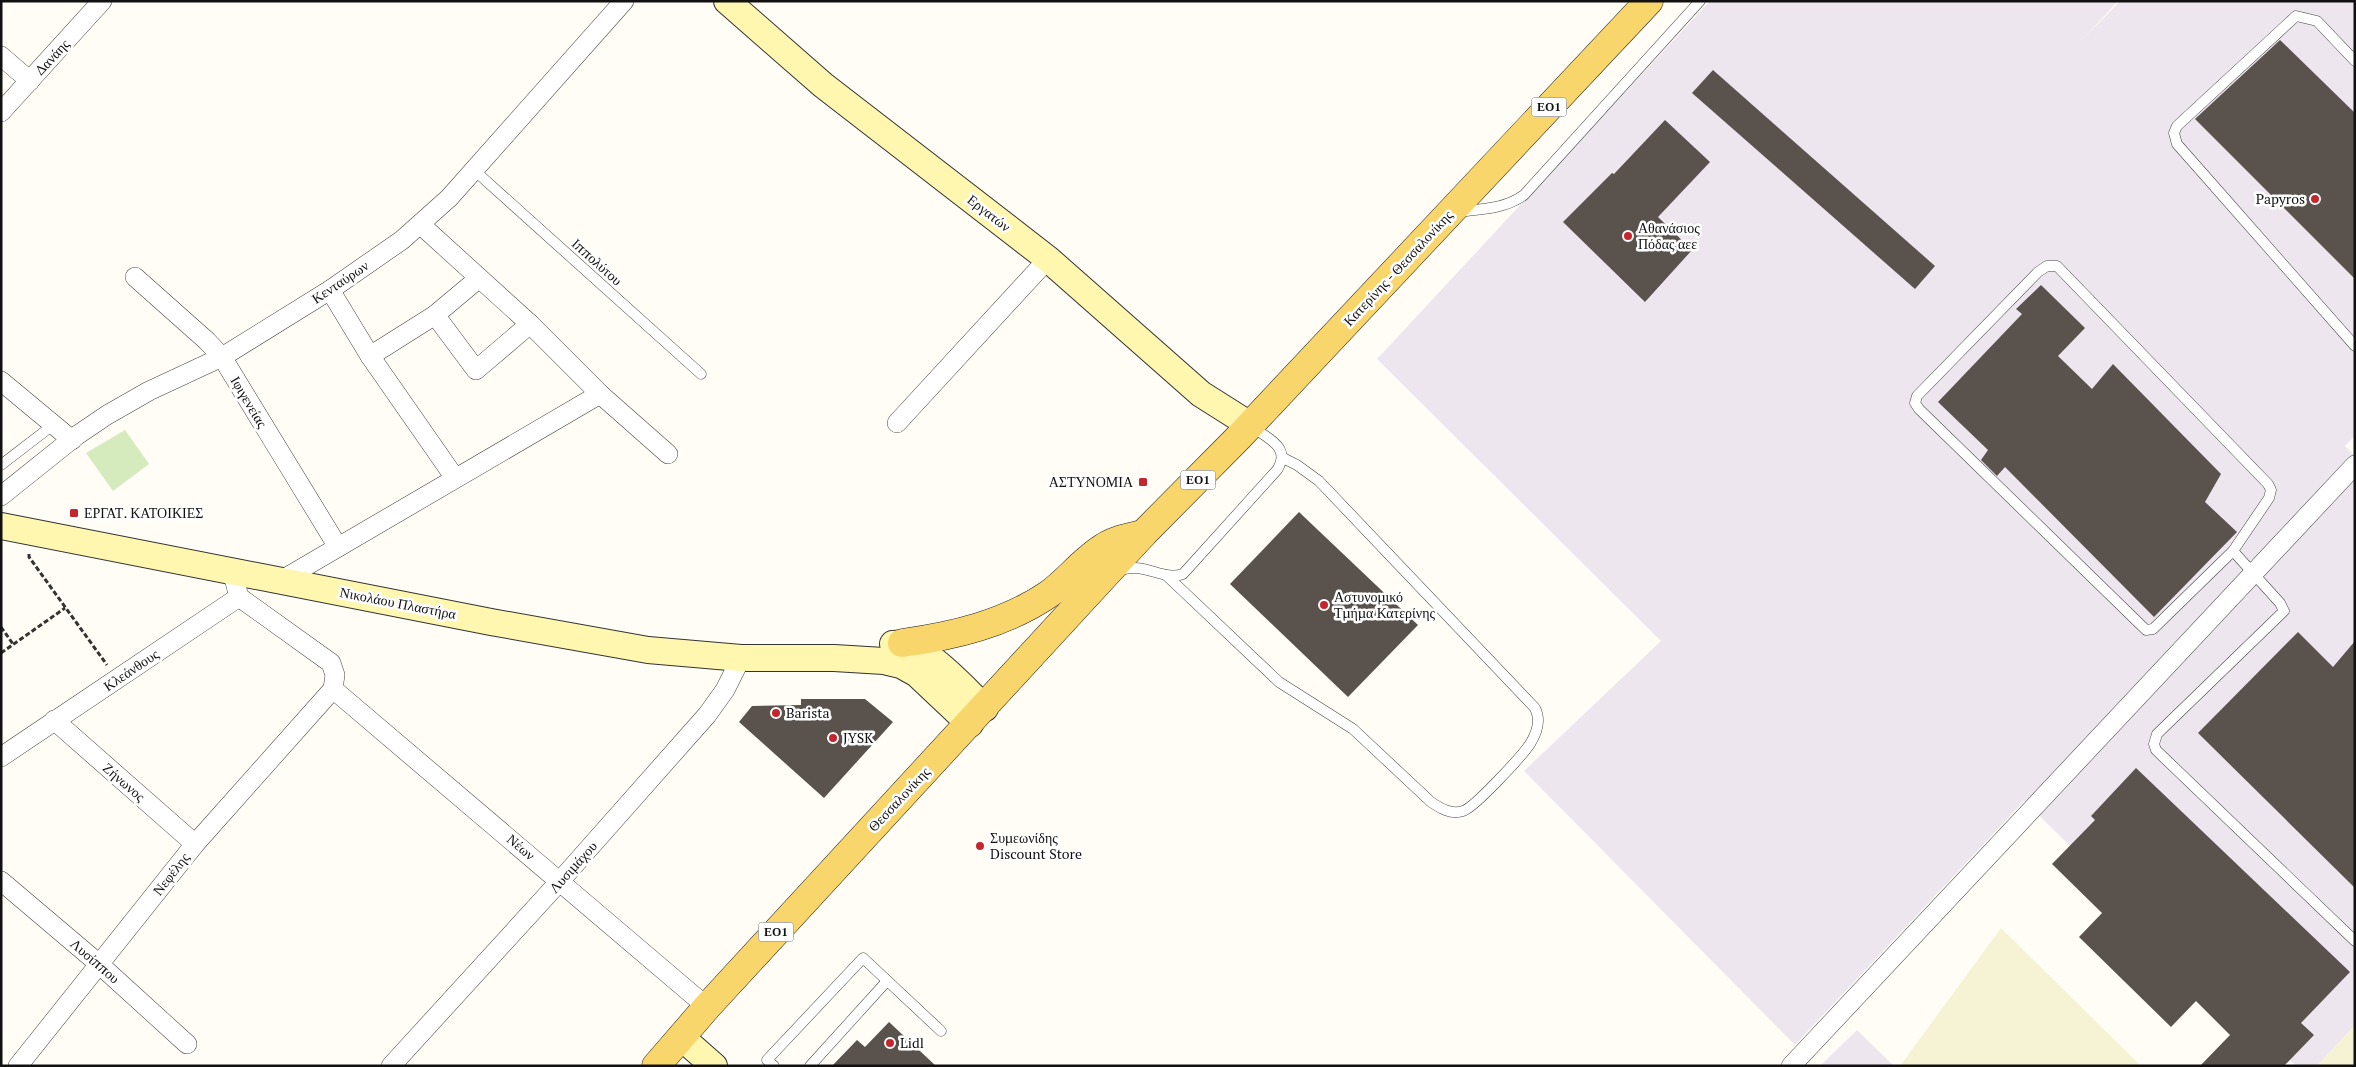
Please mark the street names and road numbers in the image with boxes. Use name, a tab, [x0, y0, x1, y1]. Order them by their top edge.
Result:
street label: Δανάης	[30, 34, 74, 79]
road number: ΕΟ1	[1532, 98, 1566, 116]
street label: Εργατών	[964, 190, 1015, 236]
street label: Κατερίνης - Θεσσαλονίκης	[1339, 205, 1457, 330]
street label: Ιππολύτου	[568, 234, 627, 289]
street label: Κενταύρων	[308, 256, 372, 308]
street label: Ιφιγενείας	[227, 372, 273, 432]
road number: ΕΟ1	[1180, 470, 1216, 490]
street label: Νικολάου Πλαστήρα	[338, 582, 459, 623]
street label: Κλεάνθους	[99, 644, 162, 695]
street label: Ζήνωνος	[99, 758, 150, 806]
street label: Θεσσαλονίκης	[864, 762, 934, 835]
street label: Νέων	[503, 829, 540, 864]
street label: Λυσιμάχου	[544, 837, 601, 897]
street label: Νεφέλης	[148, 848, 194, 899]
road number: ΕΟ1	[758, 922, 794, 942]
street label: Λυσίππου	[67, 934, 124, 987]

